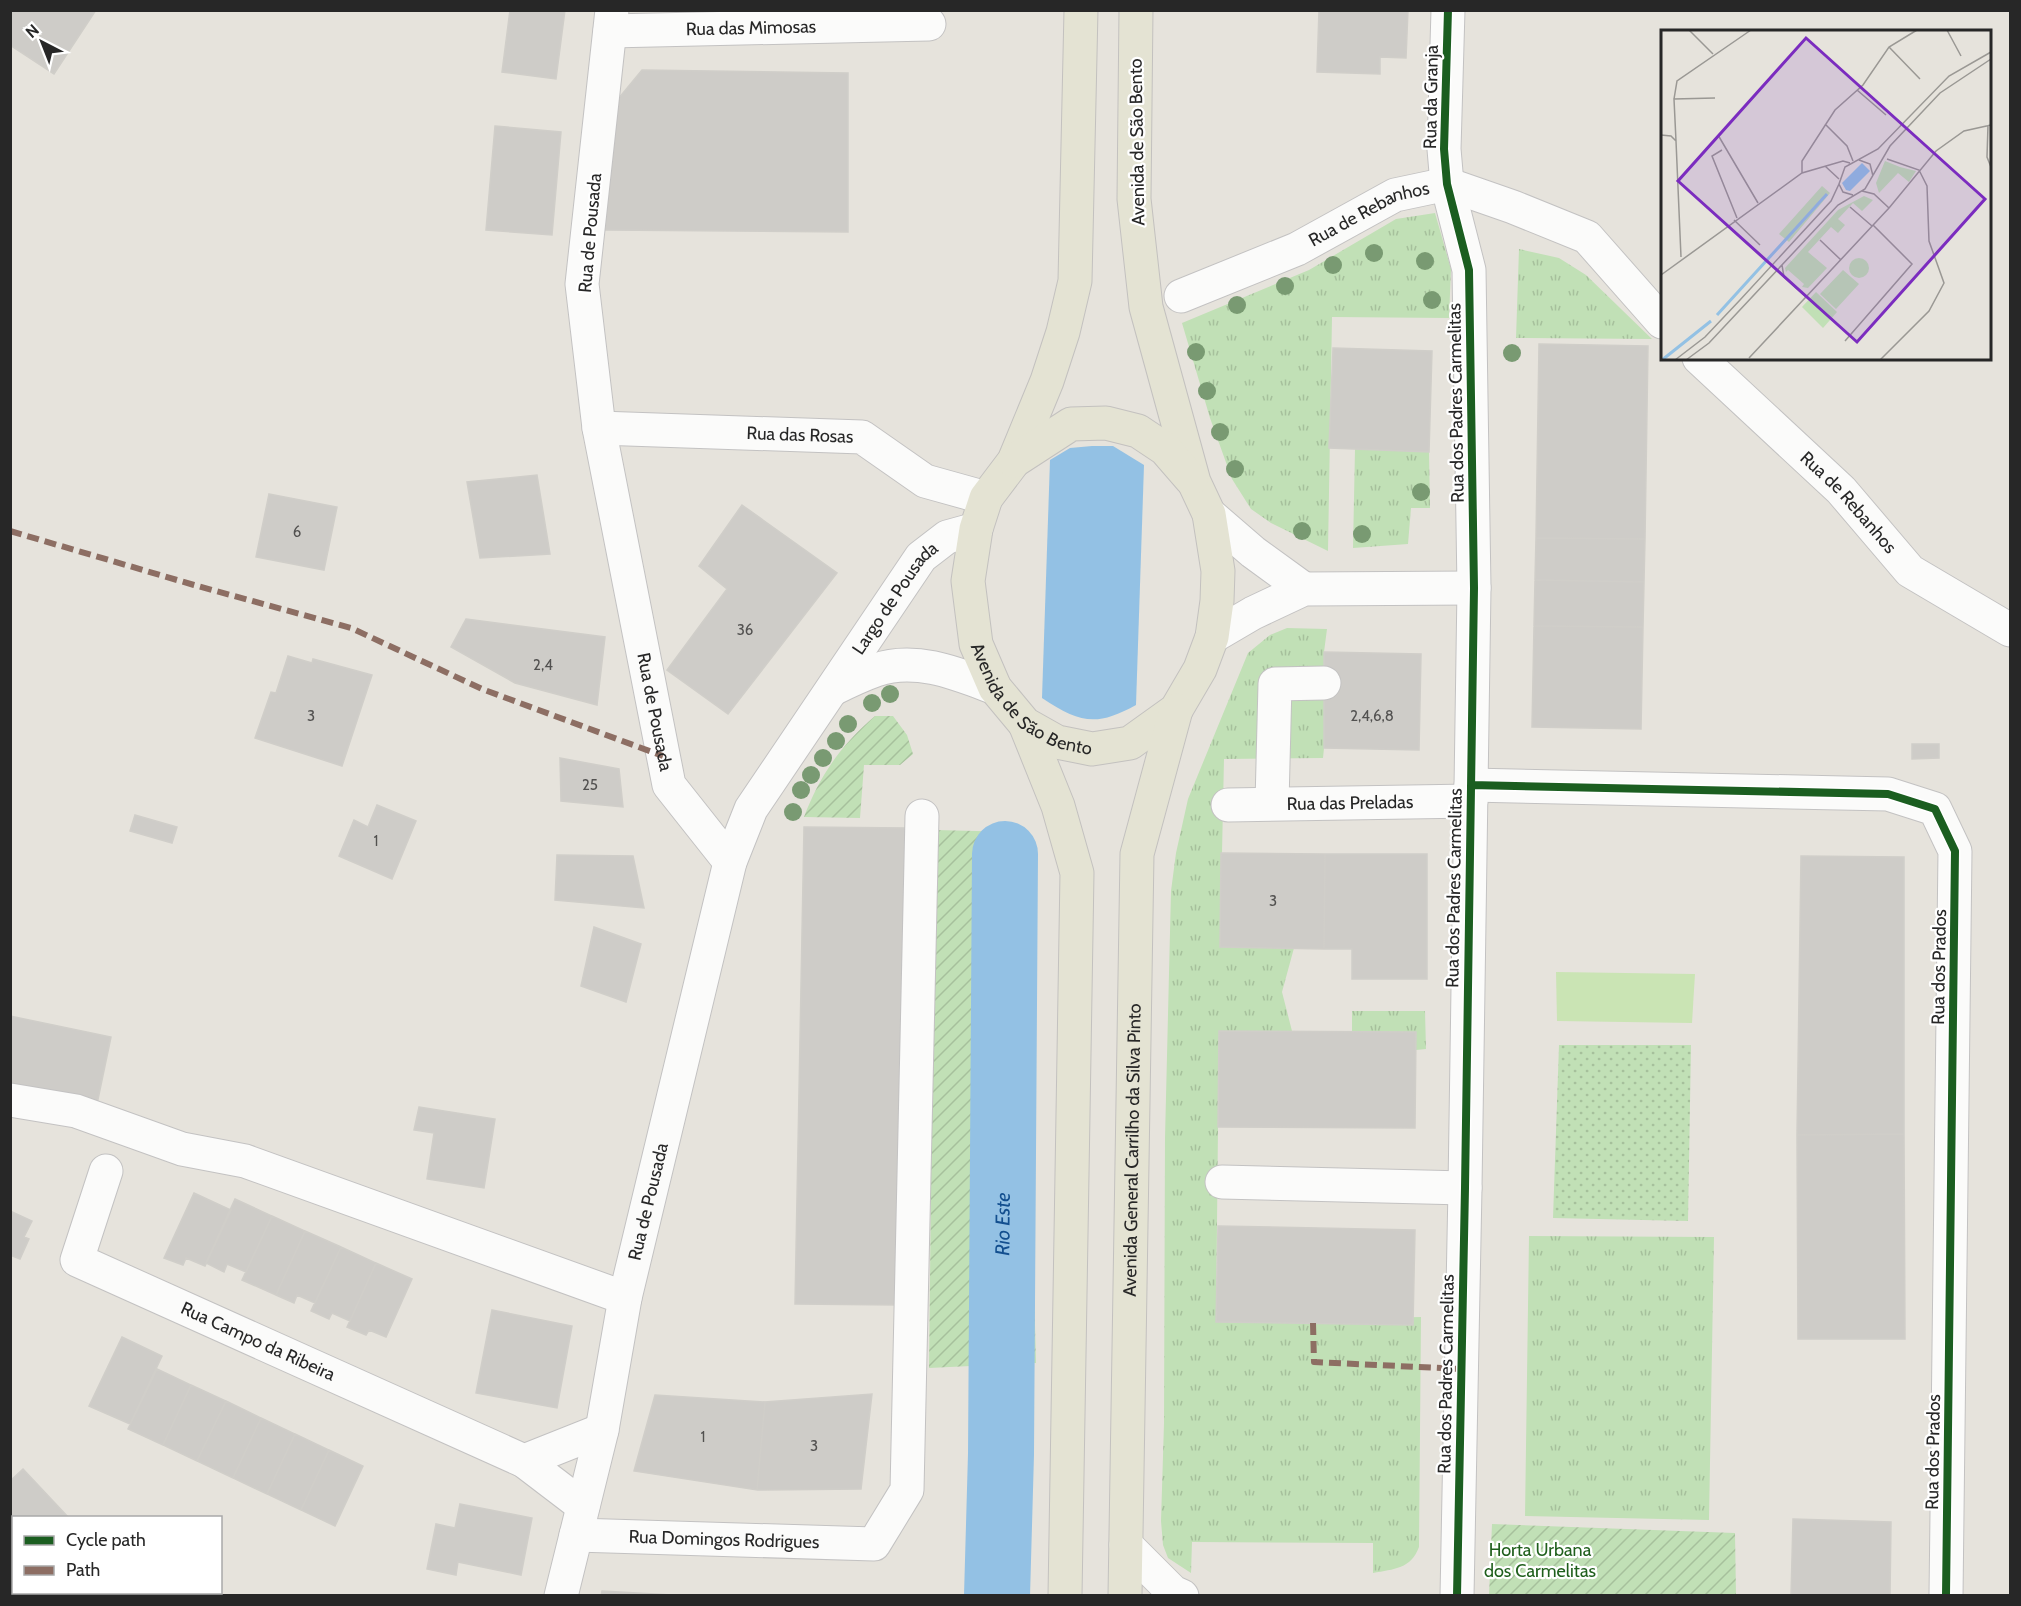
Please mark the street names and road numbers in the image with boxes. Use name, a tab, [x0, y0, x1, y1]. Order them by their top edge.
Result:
street label: Rua das Mimosas	[686, 15, 816, 40]
street label: Rua da Granja	[1419, 44, 1443, 149]
street label: Avenida de São Bento	[1125, 58, 1149, 226]
street label: Rua de Pousada	[574, 172, 606, 294]
street label: Rua de Rebanhos	[1305, 177, 1431, 251]
street label: Rua dos Padres Carmelitas	[1443, 303, 1469, 503]
street label: Rua das Rosas	[746, 422, 854, 448]
street label: Rua de Rebanhos	[1796, 447, 1901, 558]
street label: Largo de Pousada	[847, 537, 943, 659]
street label: Avenida de São Bento	[966, 639, 1094, 760]
street label: Rua de Pousada	[632, 651, 677, 773]
street label: Rua dos Padres Carmelitas	[1441, 788, 1467, 988]
street label: Rua das Preladas	[1286, 791, 1414, 815]
street label: Rua dos Prados	[1927, 909, 1951, 1025]
street label: Avenida General Carrilho da Silva Pinto	[1119, 1003, 1146, 1297]
street label: Rua de Pousada	[623, 1140, 673, 1263]
street label: Rua dos Padres Carmelitas	[1433, 1274, 1459, 1474]
street label: Rua Campo da Ribeira	[177, 1297, 339, 1386]
street label: Rua dos Prados	[1921, 1394, 1945, 1510]
street label: Rua Domingos Rodrigues	[628, 1526, 820, 1553]

